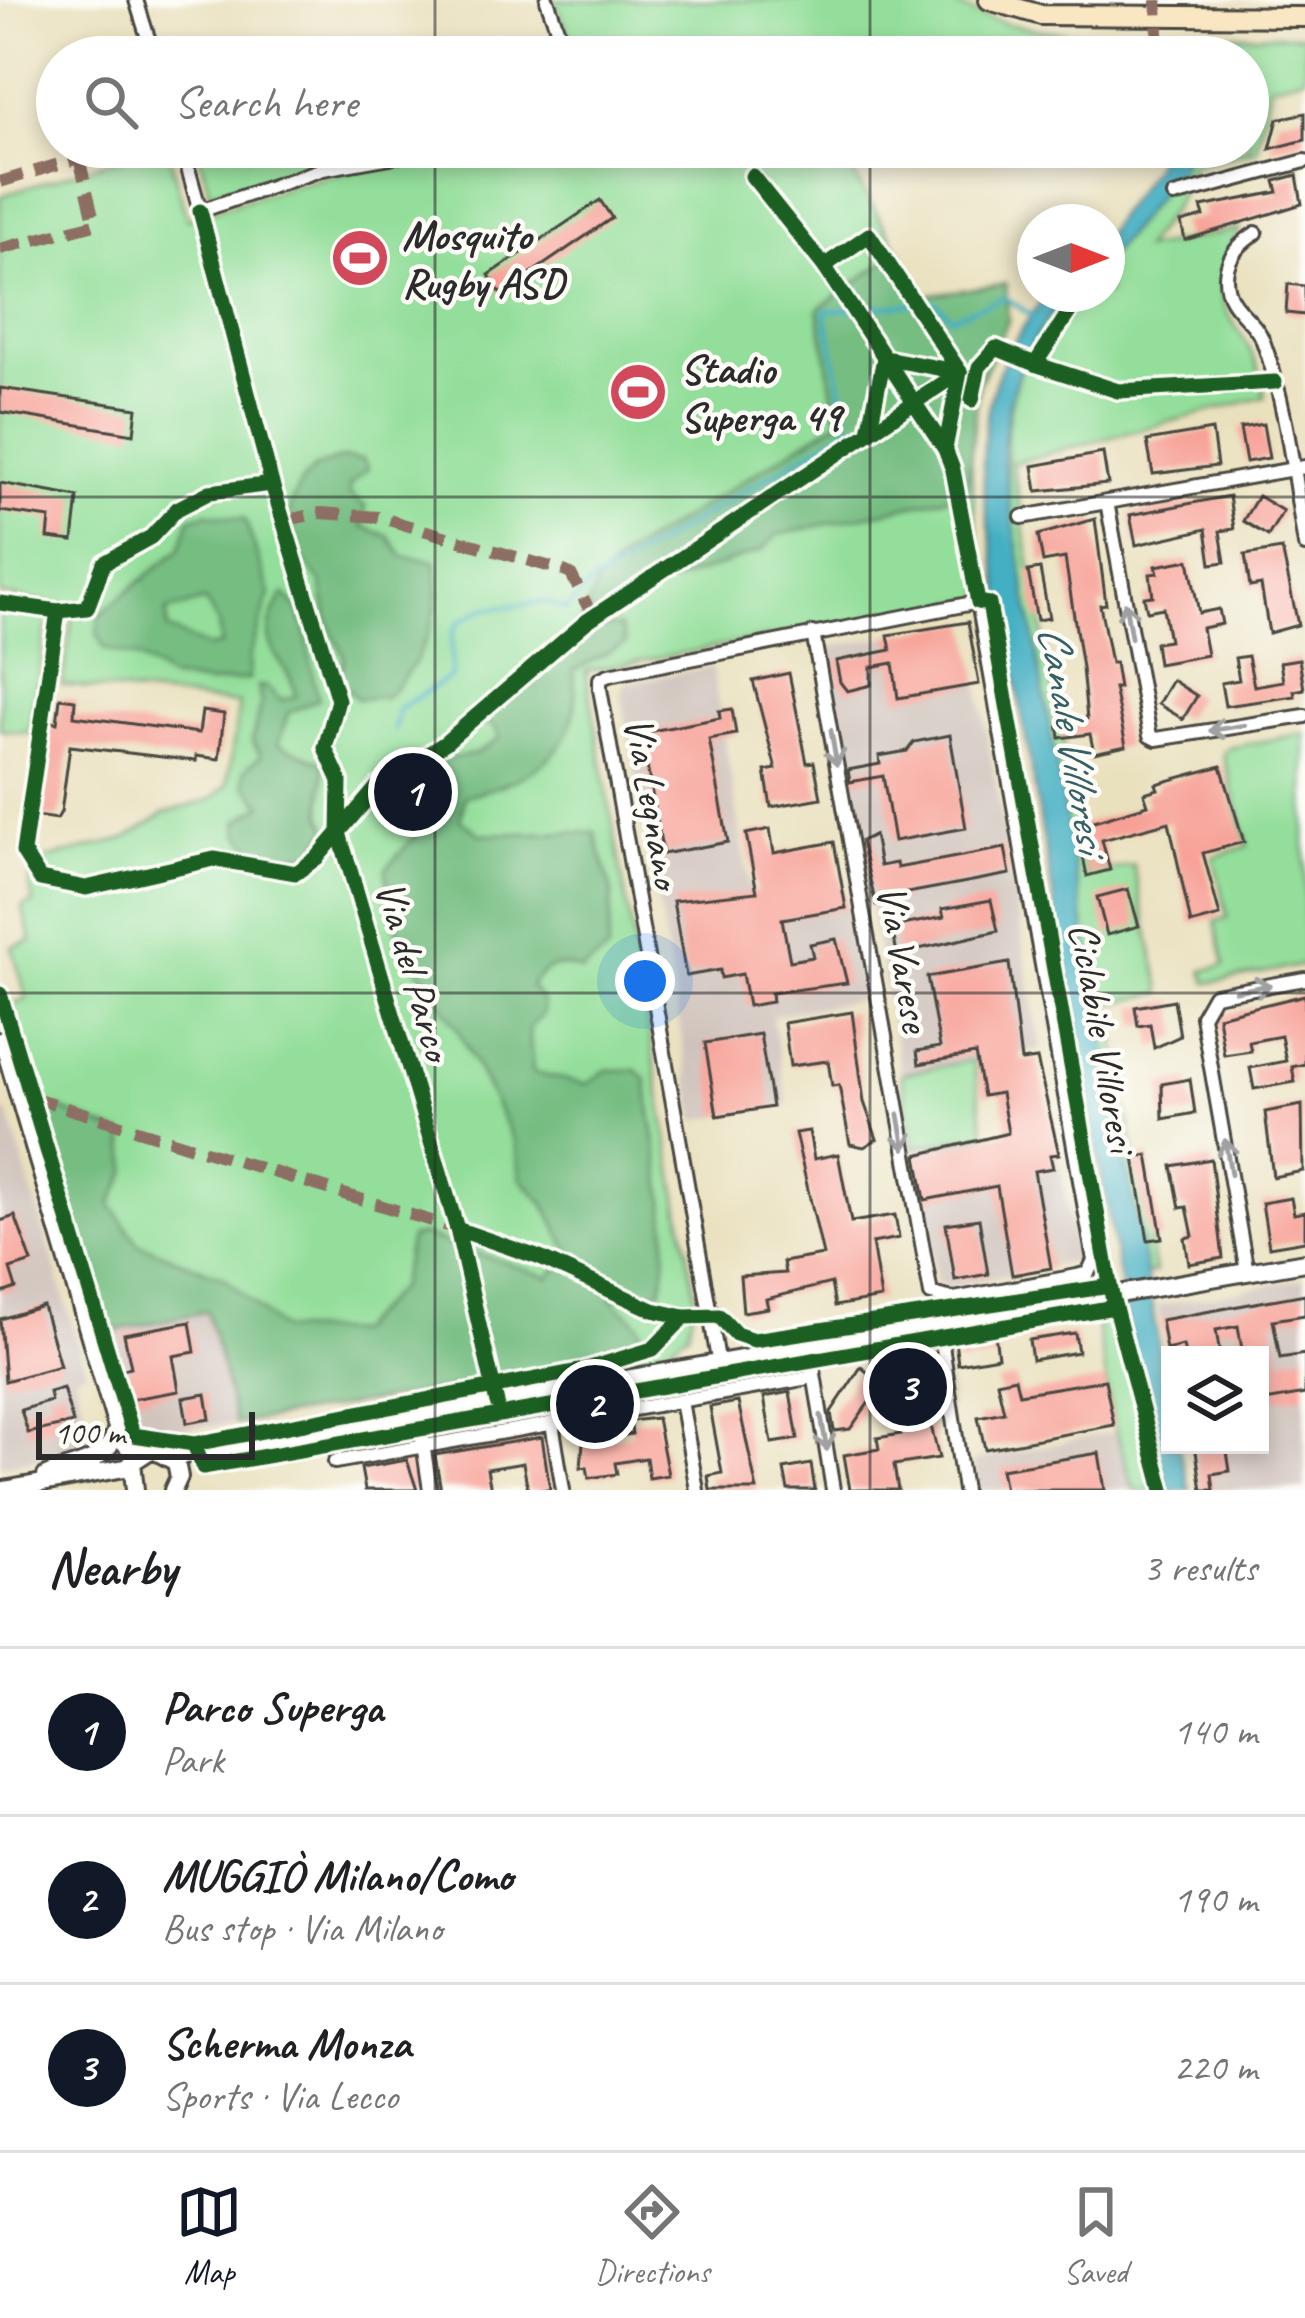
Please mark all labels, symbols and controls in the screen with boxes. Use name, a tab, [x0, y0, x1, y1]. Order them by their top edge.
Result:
search box	[36, 36, 1269, 168]
icon: search	[78, 69, 144, 135]
text: Search here	[174, 74, 357, 131]
north arrow	[1017, 204, 1125, 312]
place label: Mosquito Rugby ASD	[402, 209, 567, 310]
sports icon: Mosquito Rugby ASD	[329, 227, 391, 289]
place label: Stadio Superga 49	[680, 343, 845, 444]
sports icon: Stadio Superga 49	[607, 361, 669, 423]
one-way arrow	[1116, 602, 1139, 641]
water label: Canale Villoresi	[1025, 621, 1122, 866]
street label: Via Legnano	[611, 713, 694, 896]
one-way arrow	[1208, 717, 1247, 740]
one-way arrow	[823, 728, 846, 767]
pin: 1	[374, 747, 452, 837]
street label: Via del Parco	[363, 875, 466, 1070]
street label: Via Varese	[865, 881, 943, 1038]
street label: Ciclabile Villoresi	[1056, 918, 1150, 1161]
your location	[615, 951, 675, 1011]
one-way arrow	[1233, 976, 1272, 999]
one-way arrow	[892, 1112, 915, 1151]
one-way arrow	[1215, 1138, 1238, 1177]
pin: 3	[869, 1342, 947, 1432]
map controls	[1161, 1346, 1269, 1454]
button: layers	[1161, 1346, 1269, 1454]
pin: 2	[556, 1359, 634, 1449]
scale bar	[36, 1406, 255, 1459]
text: 100 m	[54, 1412, 125, 1454]
one-way arrow	[813, 1413, 836, 1452]
text: Nearby	[48, 1536, 176, 1600]
text: 3 results	[1143, 1544, 1257, 1593]
text: Parco Superga	[162, 1679, 383, 1736]
text: 1	[78, 1707, 96, 1756]
text: 140 m	[1173, 1707, 1257, 1756]
text: Park	[162, 1736, 224, 1785]
text: MUGGIÒ Milano/Como	[162, 1847, 513, 1904]
text: 2	[78, 1875, 96, 1924]
text: 190 m	[1173, 1875, 1257, 1924]
text: Bus stop · Via Milano	[162, 1904, 442, 1953]
text: Scherma Monza	[162, 2015, 411, 2072]
text: 3	[78, 2043, 96, 2092]
text: 220 m	[1173, 2043, 1257, 2092]
text: Sports · Via Lecco	[162, 2072, 398, 2121]
tab: Map	[176, 2179, 242, 2293]
tab: Directions	[595, 2179, 710, 2293]
tab: Saved	[1063, 2179, 1129, 2293]

